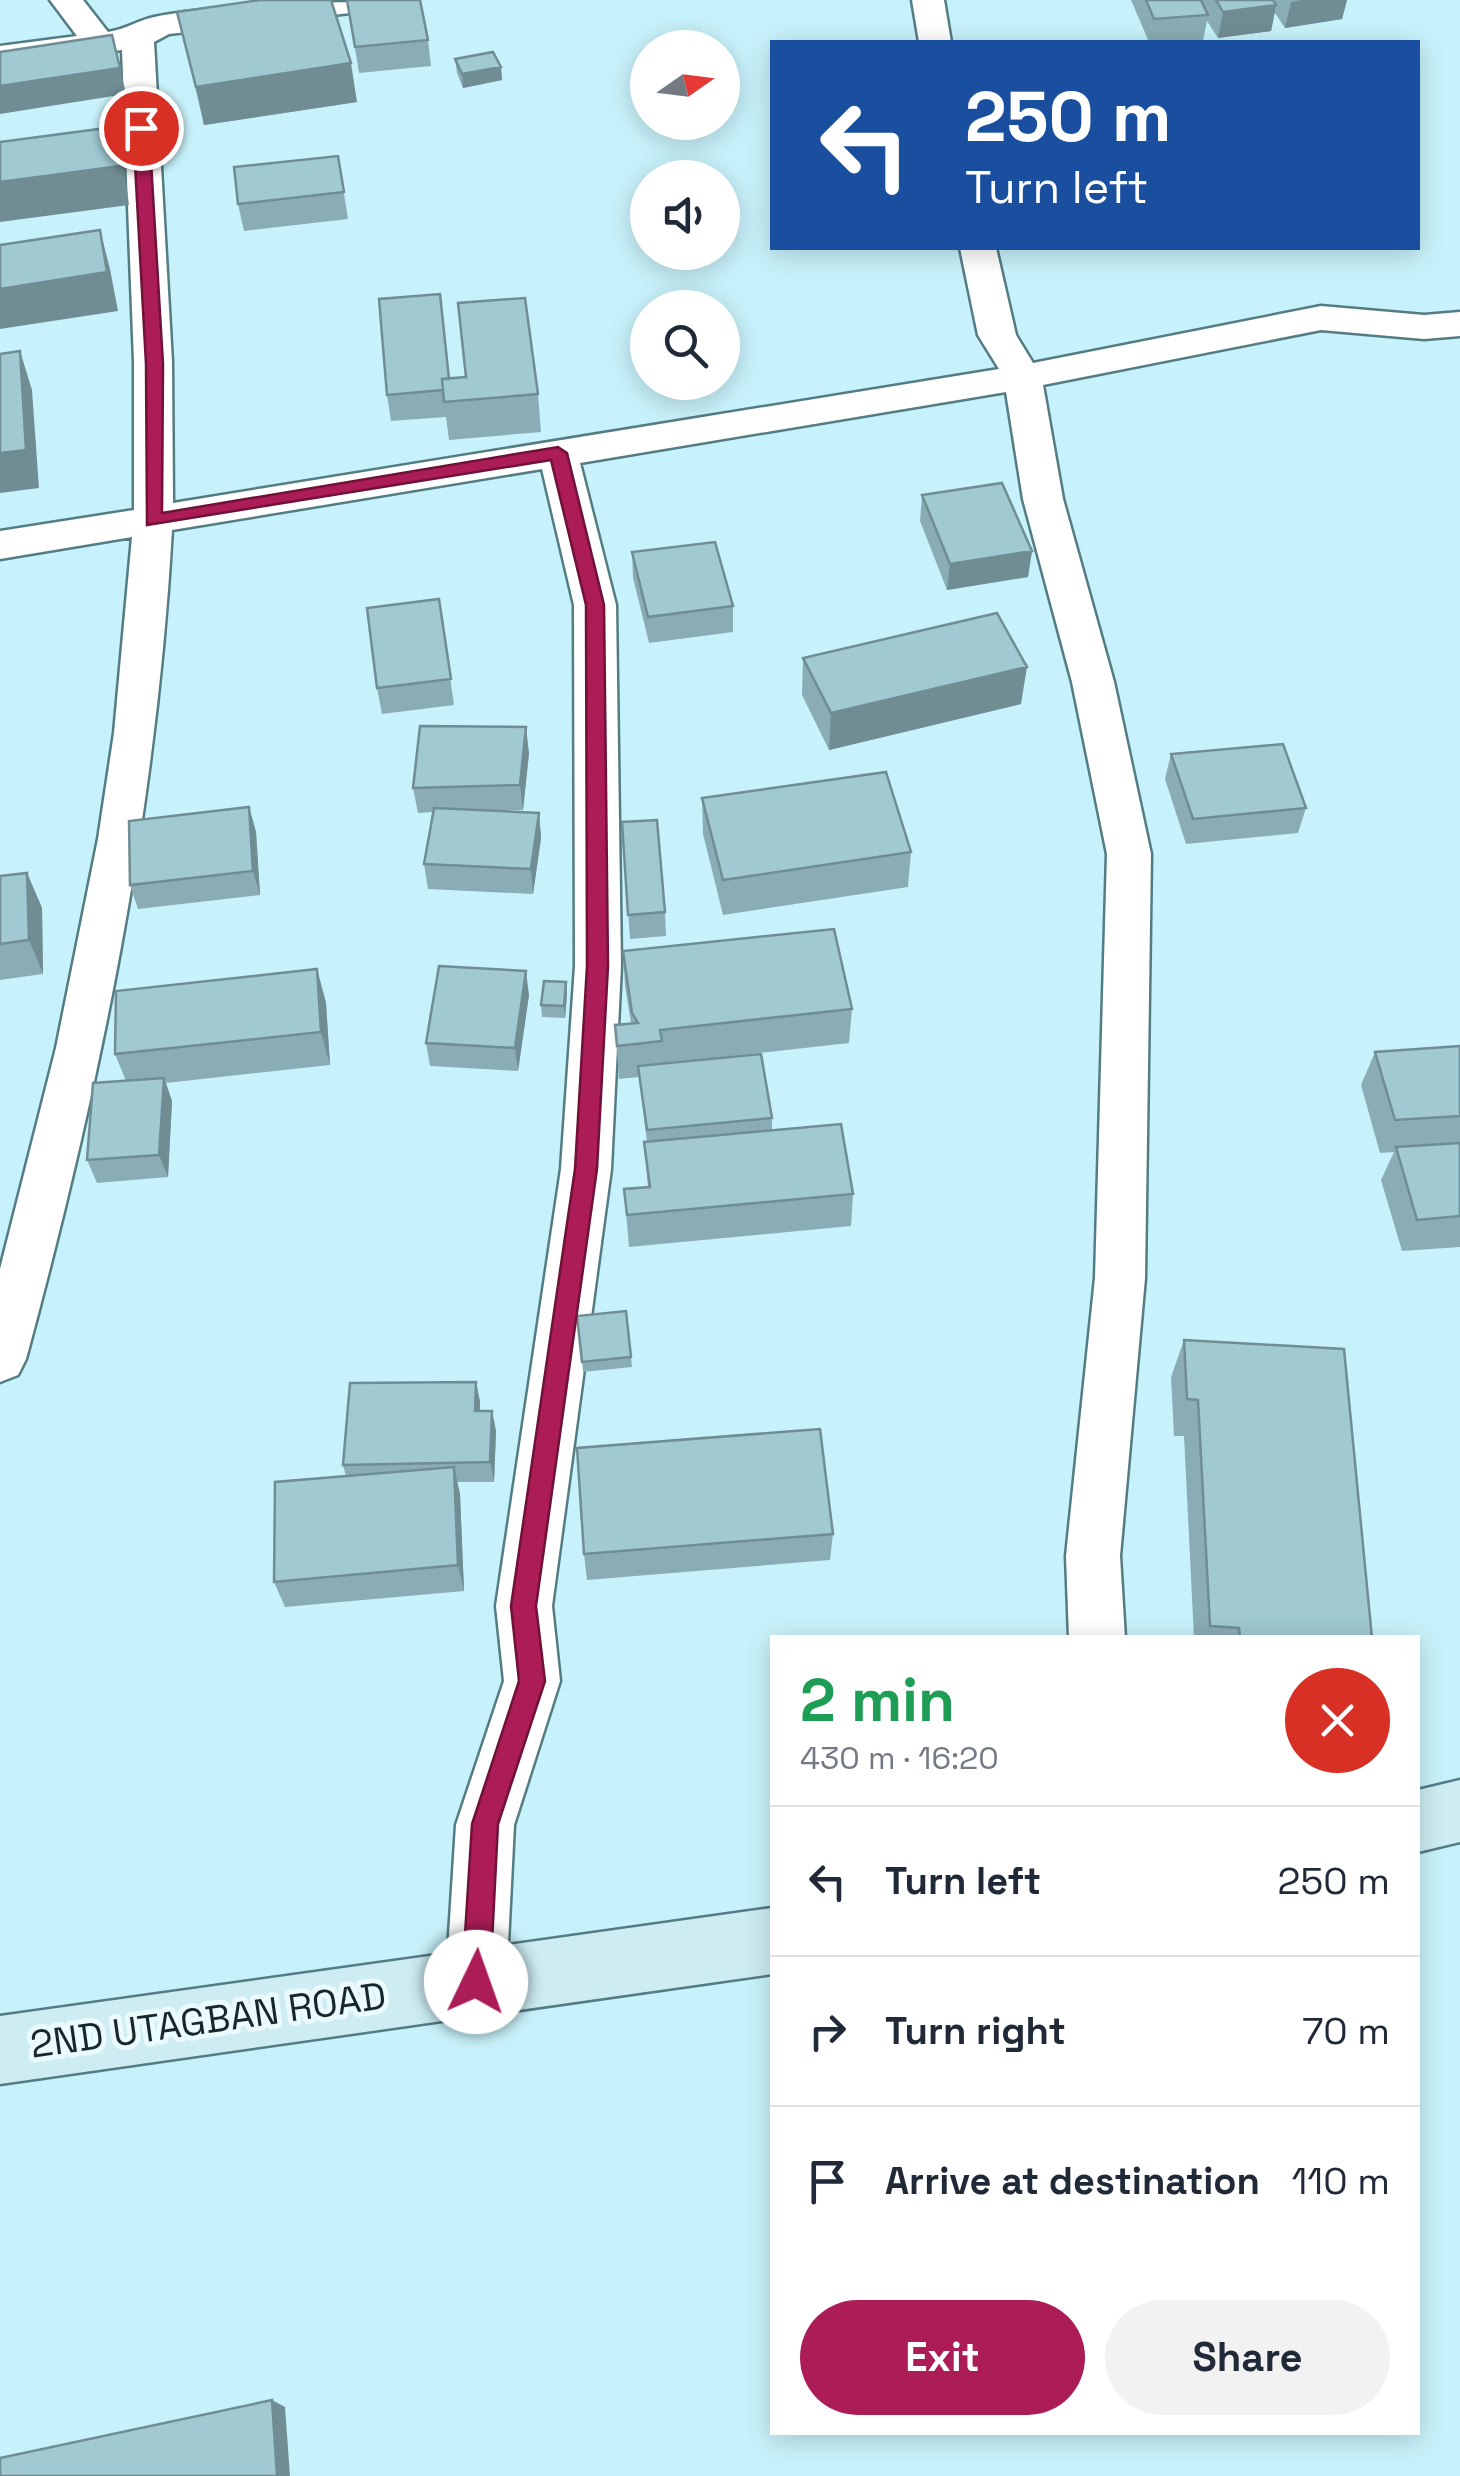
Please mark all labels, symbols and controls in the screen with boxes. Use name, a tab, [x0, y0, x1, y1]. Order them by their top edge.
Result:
north arrow	[630, 30, 740, 140]
map controls	[630, 30, 740, 400]
text: 250 m	[965, 72, 1172, 161]
icon: left	[800, 80, 930, 210]
pin	[99, 86, 184, 171]
icon: arrive	[114, 101, 169, 156]
text: Turn left	[965, 159, 1148, 216]
button: sound	[630, 160, 740, 270]
button: search	[630, 290, 740, 400]
text: 2 min	[800, 1662, 955, 1739]
button: close	[1285, 1668, 1390, 1773]
text: 430 m · 16:20	[800, 1738, 999, 1778]
icon: left	[800, 1854, 855, 1909]
text: Turn left	[885, 1857, 1041, 1905]
text: 250 m	[1278, 1857, 1390, 1905]
position arrow	[424, 1930, 528, 2034]
street label: 2ND UTAGBAN ROAD	[27, 1971, 389, 2069]
icon: right	[800, 2004, 855, 2059]
text: Turn right	[885, 2007, 1066, 2055]
text: 70 m	[1302, 2007, 1390, 2055]
icon: arrive	[800, 2154, 855, 2209]
text: Arrive at destination	[885, 2157, 1260, 2205]
text: 110 m	[1291, 2157, 1390, 2205]
button: Exit	[800, 2300, 1085, 2415]
button: Share	[1105, 2300, 1390, 2415]

